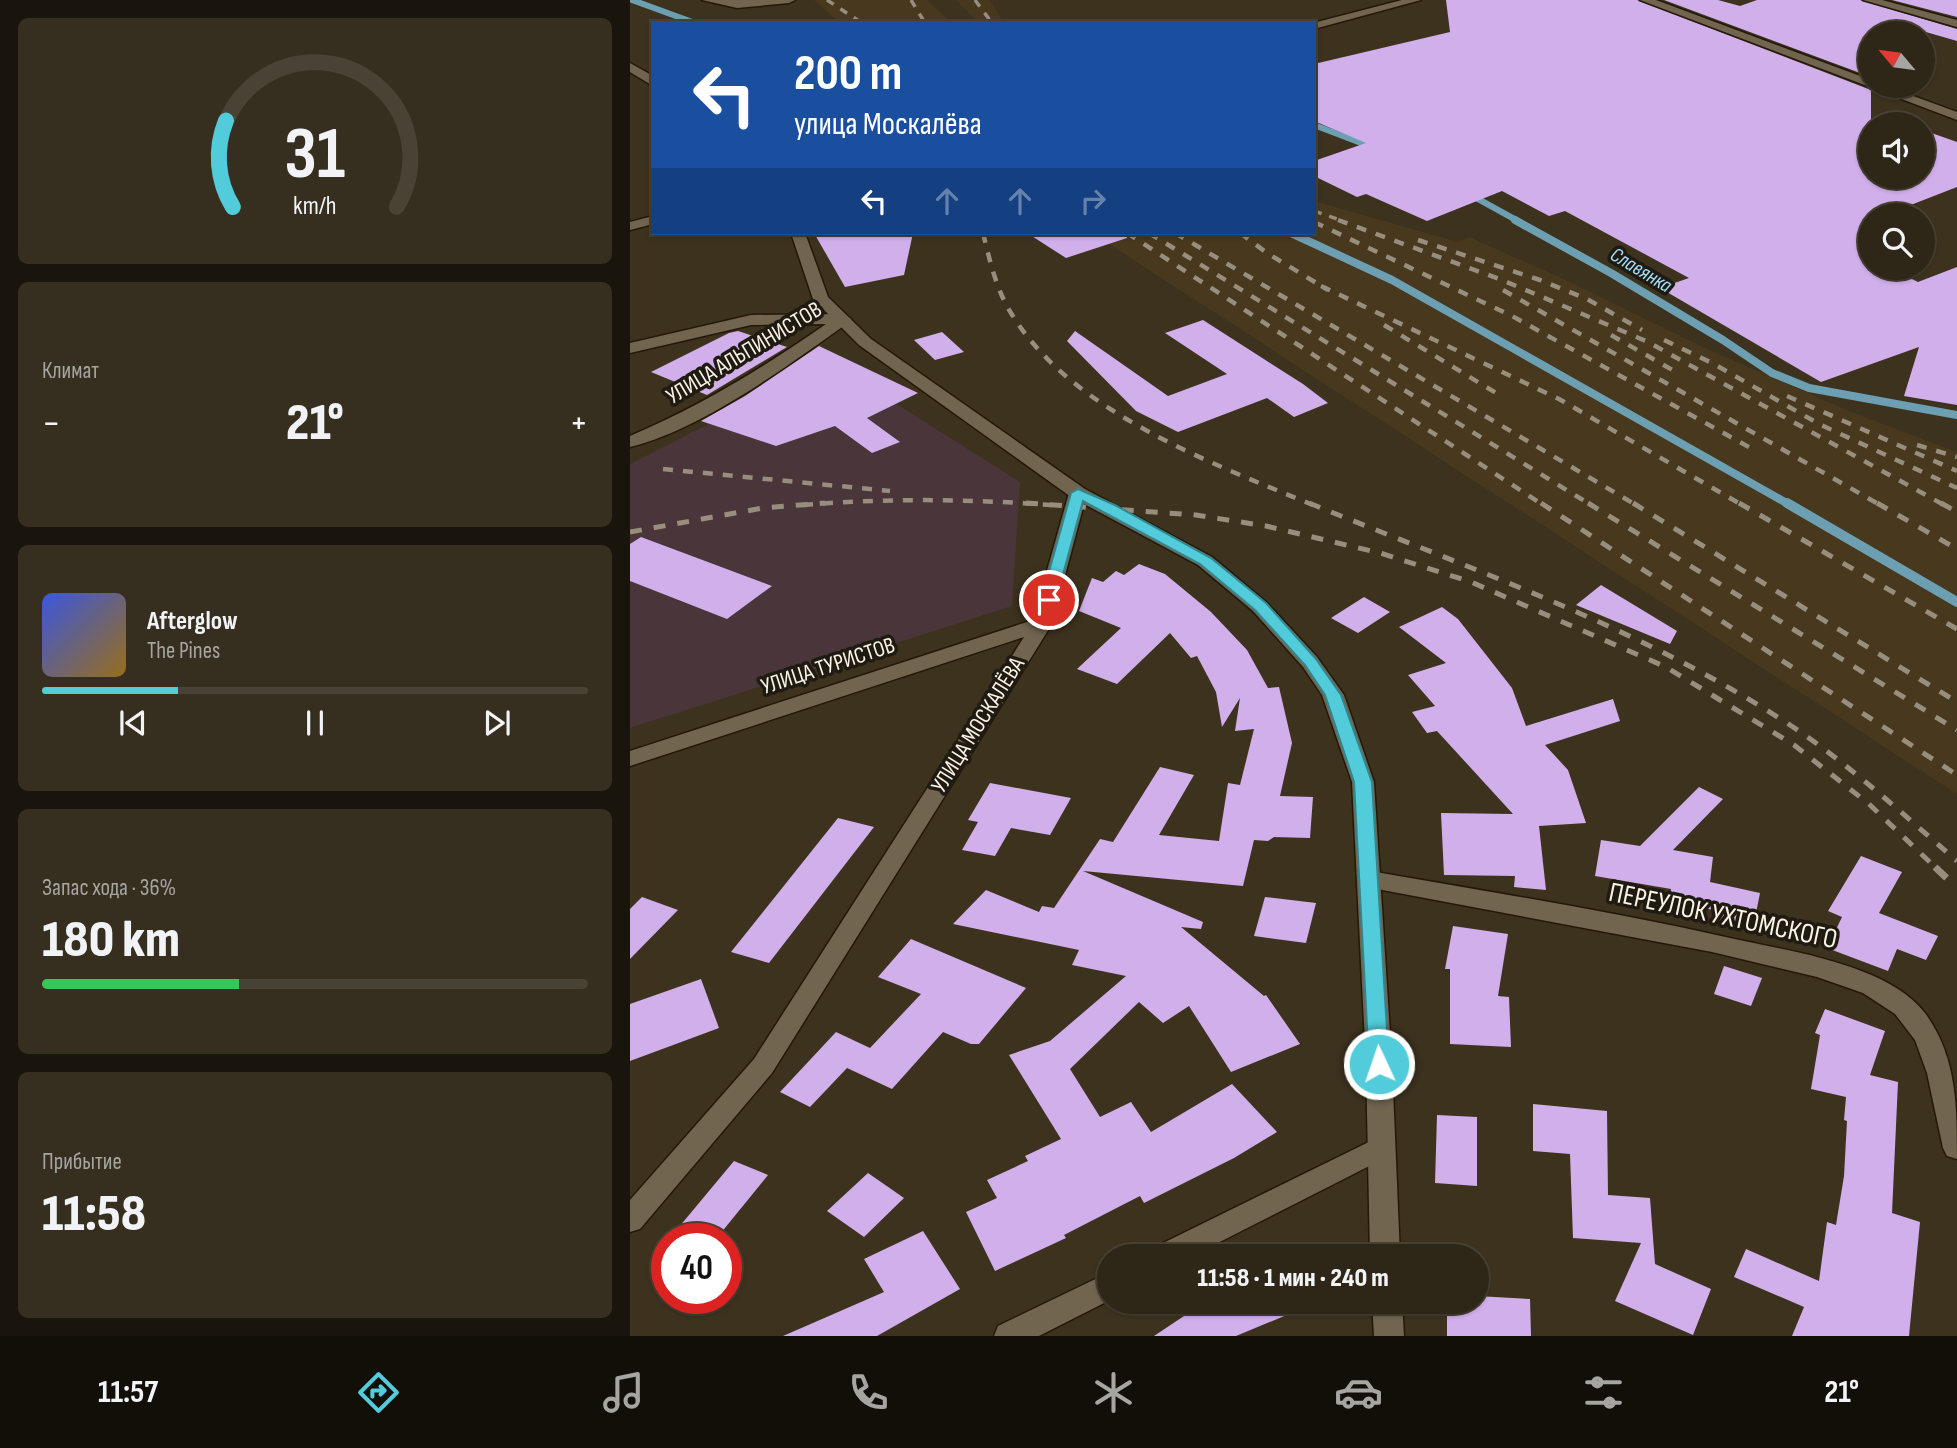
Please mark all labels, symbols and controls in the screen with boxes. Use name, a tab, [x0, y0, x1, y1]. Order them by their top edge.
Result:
north arrow	[1858, 21, 1936, 98]
map controls	[1858, 21, 1935, 280]
text: 200 m	[794, 45, 902, 104]
icon: left	[679, 49, 770, 140]
text: улица Москалёва	[794, 105, 982, 144]
text: 31	[284, 111, 346, 199]
button: sound	[1858, 112, 1935, 189]
icon: left	[855, 182, 893, 220]
icon: ahead	[928, 182, 966, 220]
icon: ahead	[1001, 182, 1039, 220]
icon: right	[1074, 182, 1112, 220]
text: km/h	[293, 191, 337, 222]
button: search	[1858, 203, 1935, 280]
water label: Славянка	[1606, 242, 1677, 298]
street label: УЛИЦА АЛЬПИНИСТОВ	[661, 296, 827, 410]
text: Климат	[42, 357, 99, 385]
text: 21°	[286, 392, 344, 455]
text: −	[42, 401, 61, 446]
text: +	[569, 401, 588, 446]
pin	[1019, 570, 1079, 630]
icon: arrive	[1030, 581, 1068, 619]
text: Afterglow	[147, 606, 238, 637]
street label: УЛИЦА ТУРИСТОВ	[758, 631, 898, 701]
text: The Pines	[147, 637, 220, 665]
street label: УЛИЦА МОСКАЛЁВА	[925, 652, 1031, 798]
icon: previous	[114, 704, 152, 742]
icon: pause	[296, 704, 334, 742]
icon: next	[478, 704, 516, 742]
text: Запас хода · 36%	[42, 874, 176, 902]
street label: ПЕРЕУЛОК УХТОМСКОГО	[1606, 876, 1840, 956]
text: 180 km	[42, 909, 180, 972]
position arrow	[1342, 1027, 1416, 1101]
text: Прибытие	[42, 1148, 122, 1176]
text: 11:58	[42, 1183, 146, 1246]
speed limit sign: 40	[651, 1223, 742, 1314]
text: 11:58 · 1 мин · 240 m	[1197, 1263, 1389, 1294]
icon: directions	[354, 1368, 403, 1417]
icon: music	[599, 1368, 648, 1417]
icon: phone	[844, 1368, 893, 1417]
icon: climate	[1089, 1368, 1138, 1417]
icon: car	[1334, 1368, 1383, 1417]
icon: filters	[1579, 1368, 1628, 1417]
text: 11:57	[98, 1373, 158, 1412]
text: 21°	[1824, 1373, 1859, 1412]

